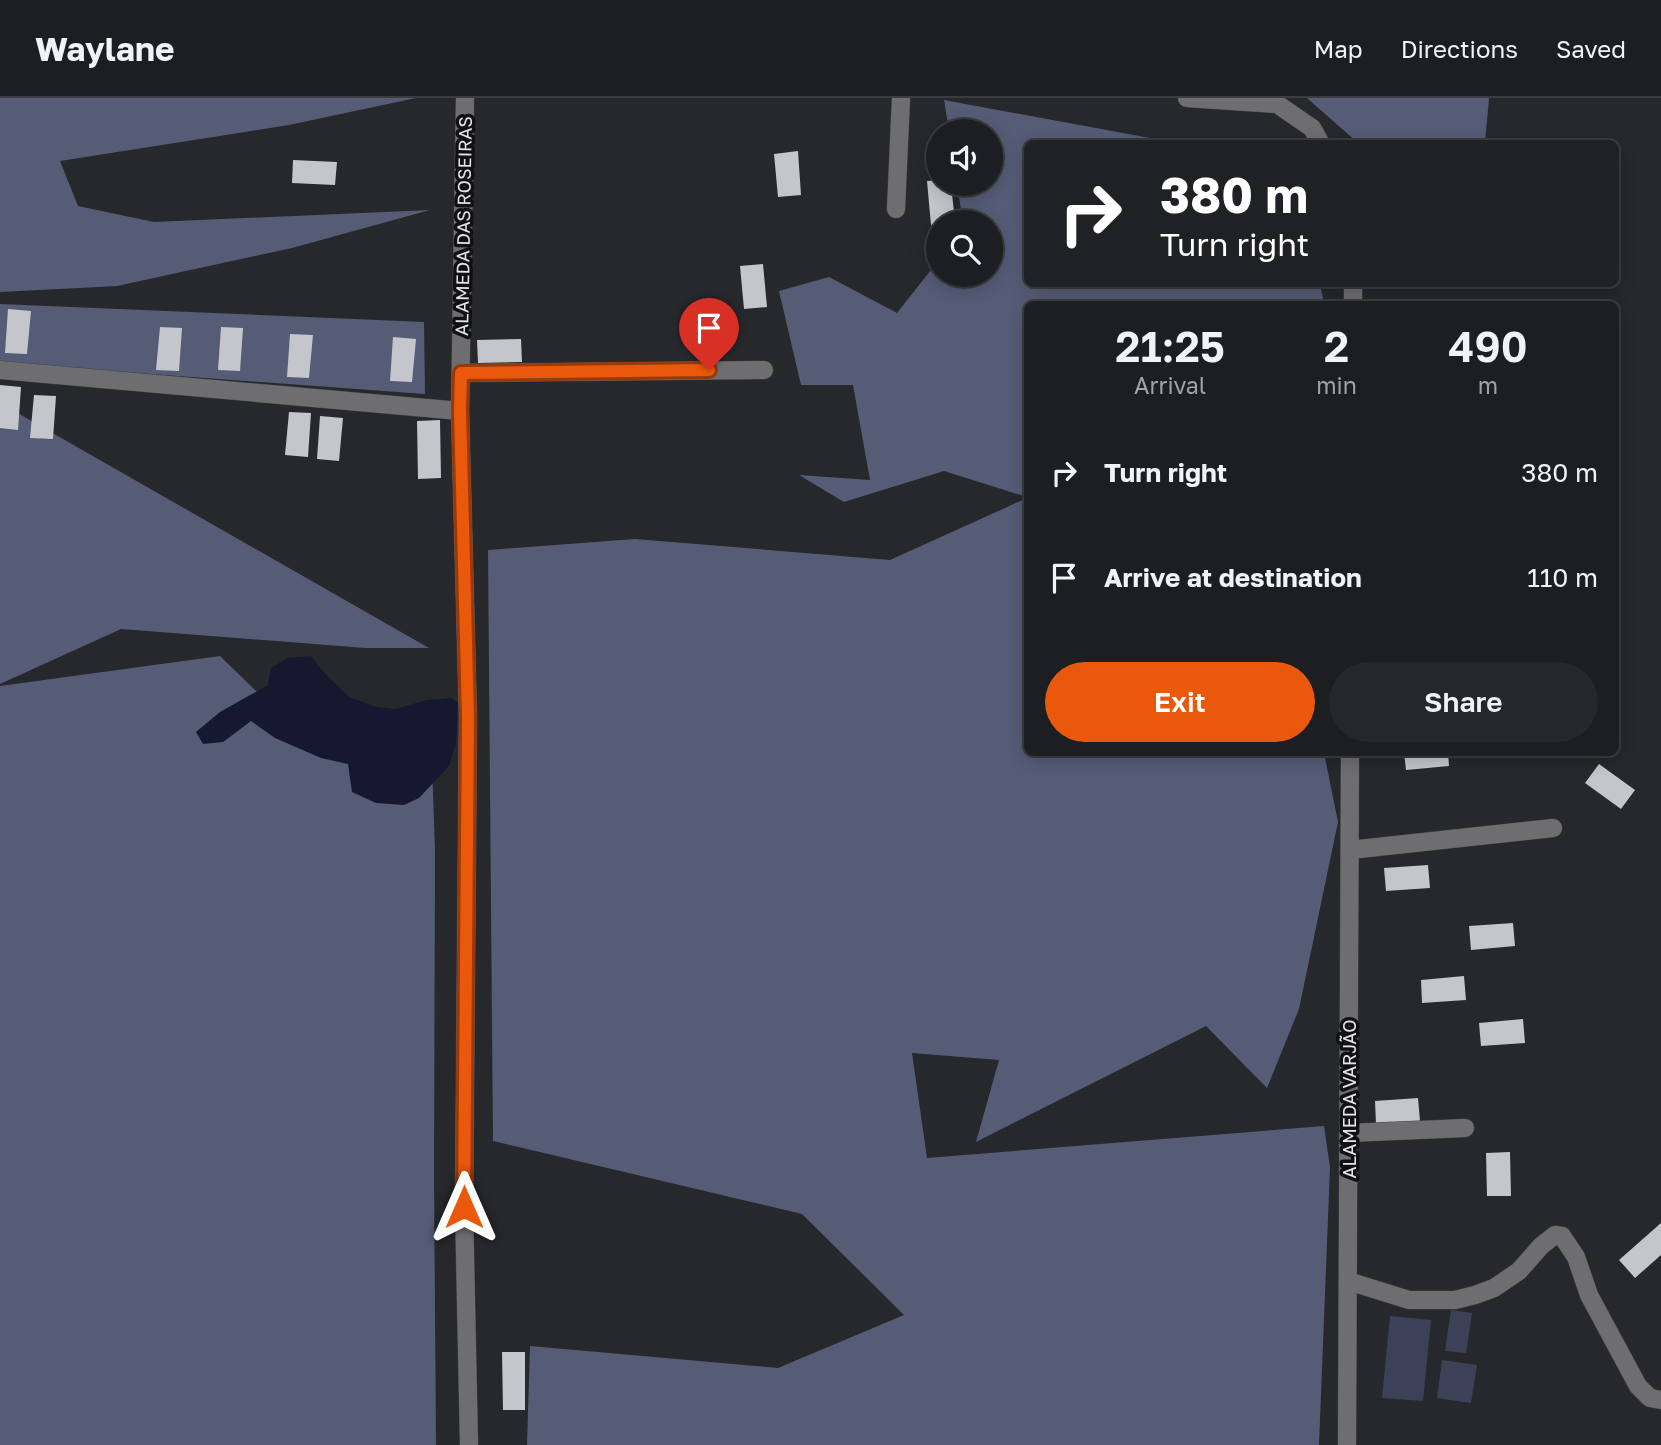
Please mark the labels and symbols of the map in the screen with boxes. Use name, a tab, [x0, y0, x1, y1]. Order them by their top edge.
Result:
street label: ALAMEDA DAS ROSEIRAS	[450, 116, 476, 336]
pin	[679, 298, 739, 370]
street label: ALAMEDA VARJÃO	[1338, 1019, 1360, 1179]
position arrow	[427, 1170, 501, 1244]

